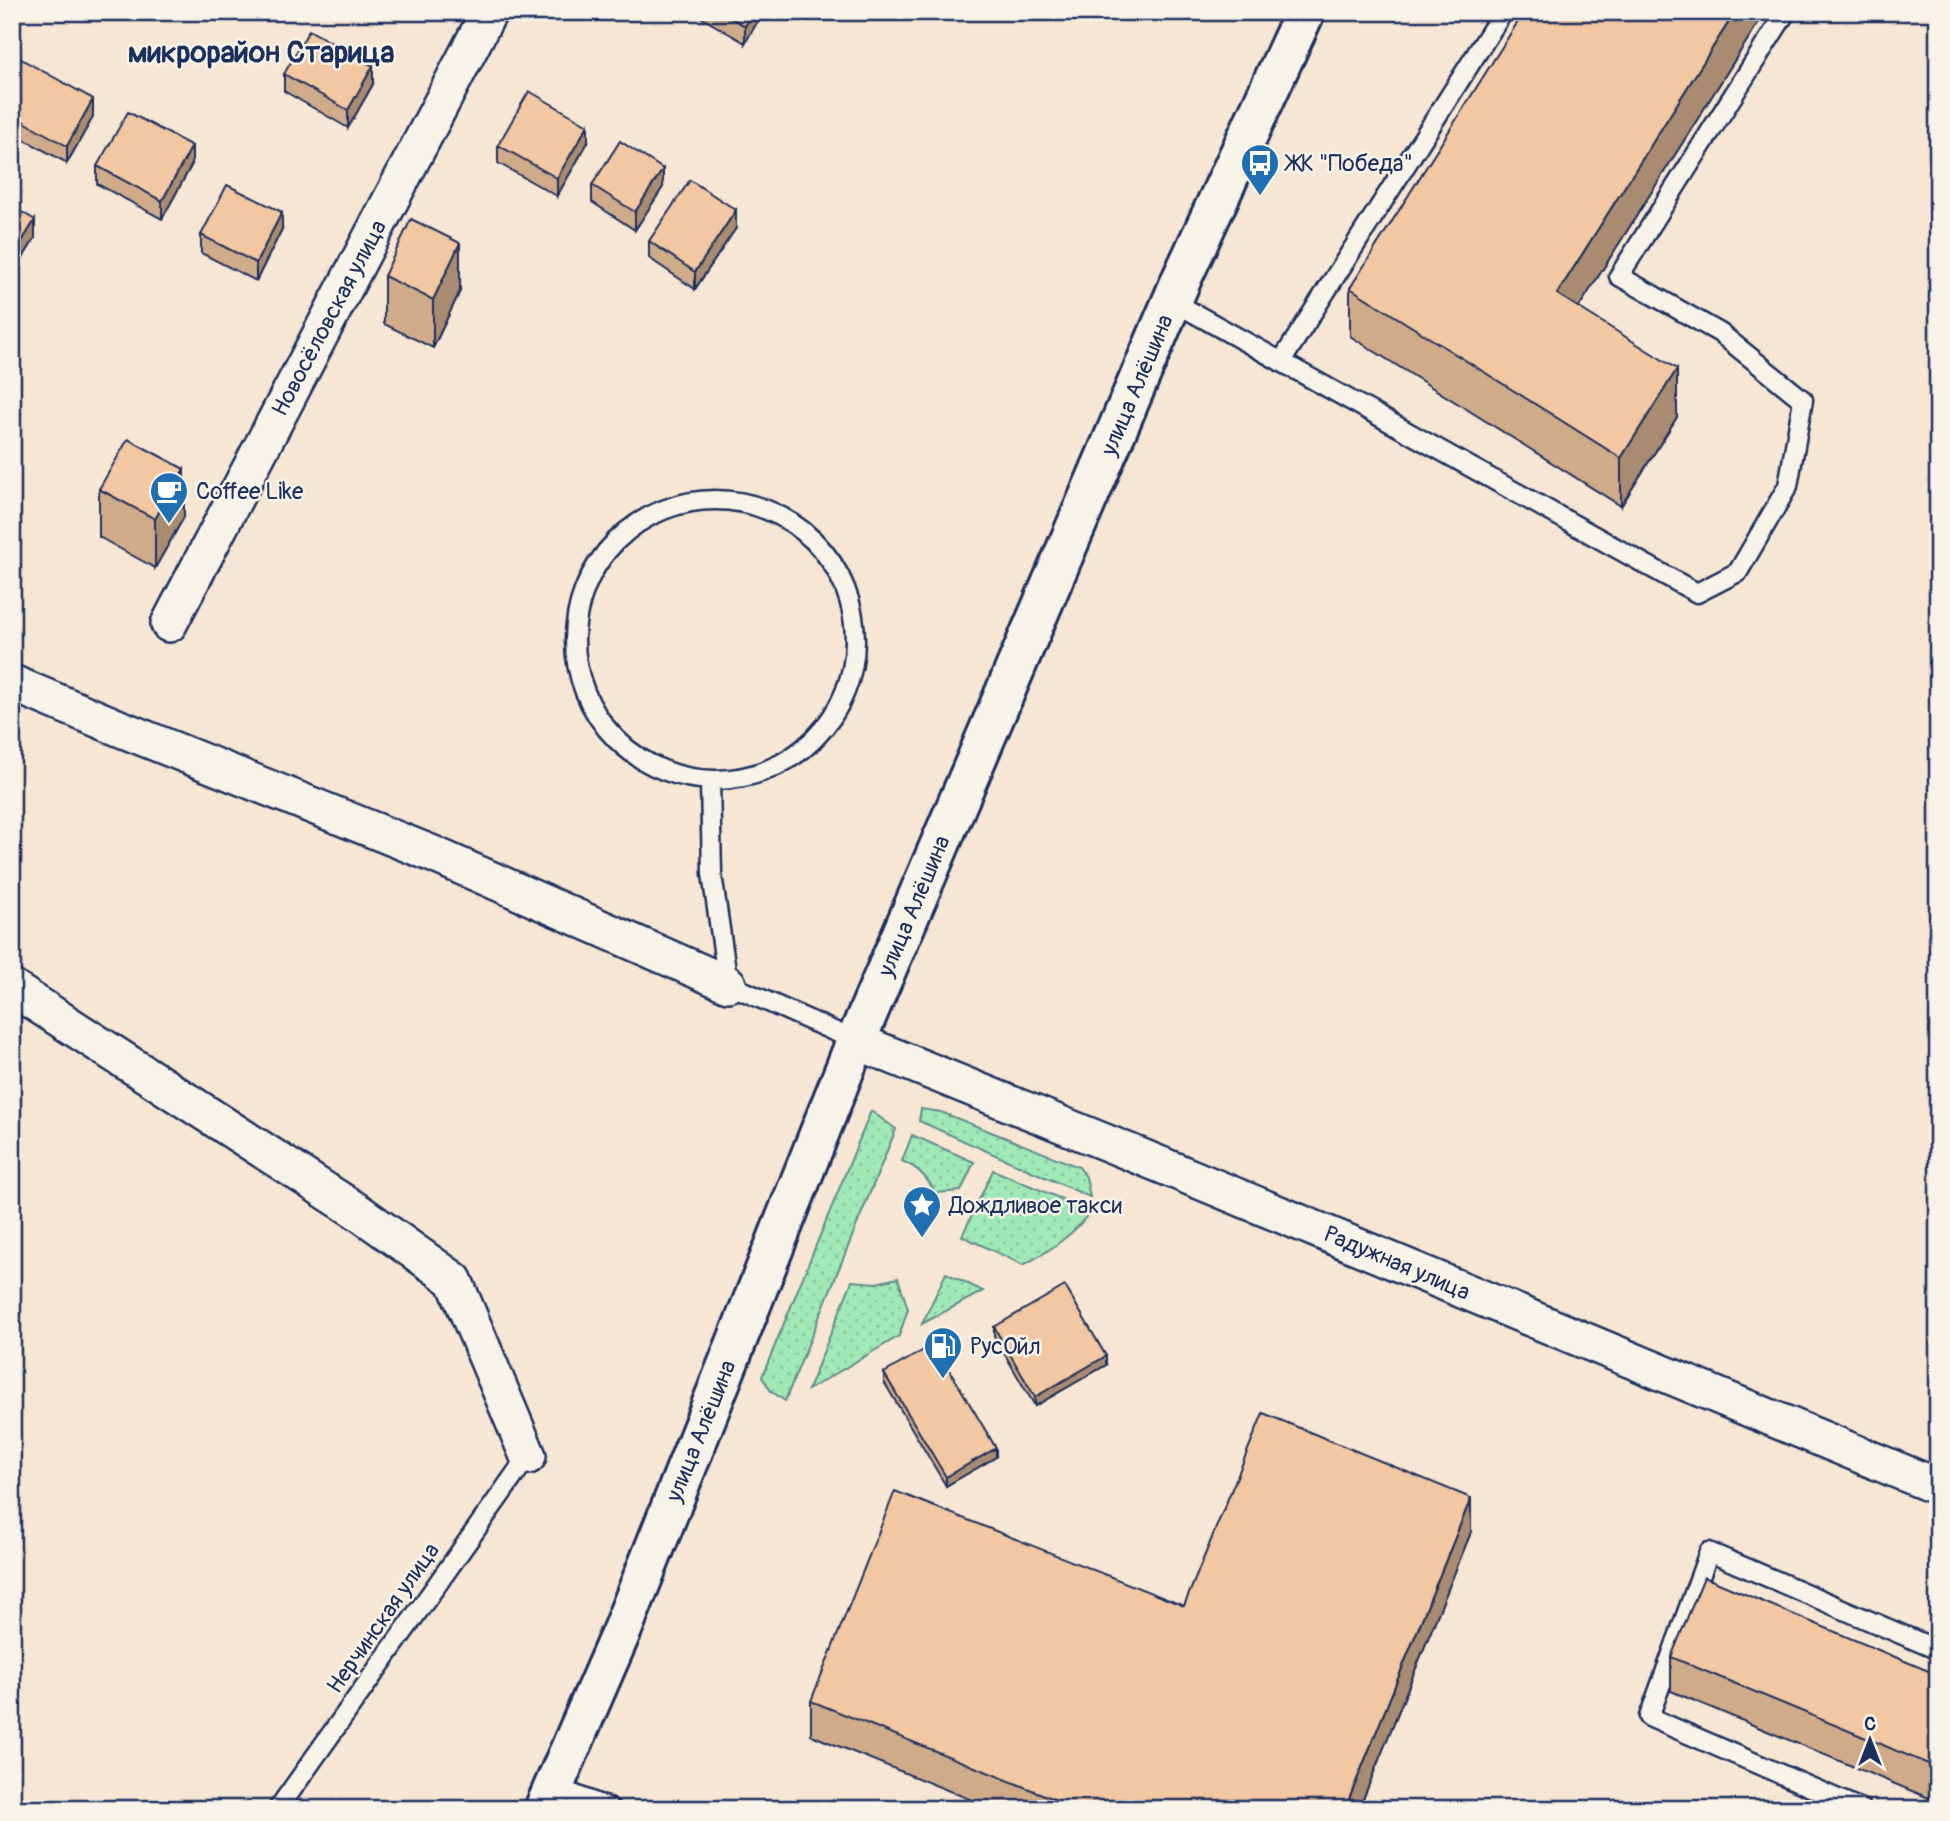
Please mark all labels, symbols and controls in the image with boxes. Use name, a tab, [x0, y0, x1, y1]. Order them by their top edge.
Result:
district label: микрорайон Старица	[128, 34, 394, 71]
bus stop icon: ЖК "Победа"	[1239, 142, 1281, 197]
place label: ЖК "Победа"	[1284, 149, 1413, 178]
street label: Новосёловская улица	[265, 215, 393, 421]
street label: улица Алёшина	[1094, 310, 1180, 461]
cafe icon: Coffee Like	[148, 470, 190, 525]
place label: Coffee Like	[196, 477, 304, 506]
street label: улица Алёшина	[871, 831, 957, 982]
place icon: Дождливое такси	[901, 1184, 943, 1239]
place label: Дождливое такси	[948, 1191, 1122, 1220]
street label: Радужная улица	[1320, 1219, 1474, 1307]
fuel station icon: РусОйл	[922, 1325, 964, 1380]
place label: РусОйл	[970, 1332, 1041, 1361]
street label: улица Алёшина	[659, 1356, 743, 1507]
street label: Нерчинская улица	[320, 1537, 446, 1699]
north arrow	[1834, 1706, 1904, 1776]
text: С	[1864, 1712, 1876, 1736]

